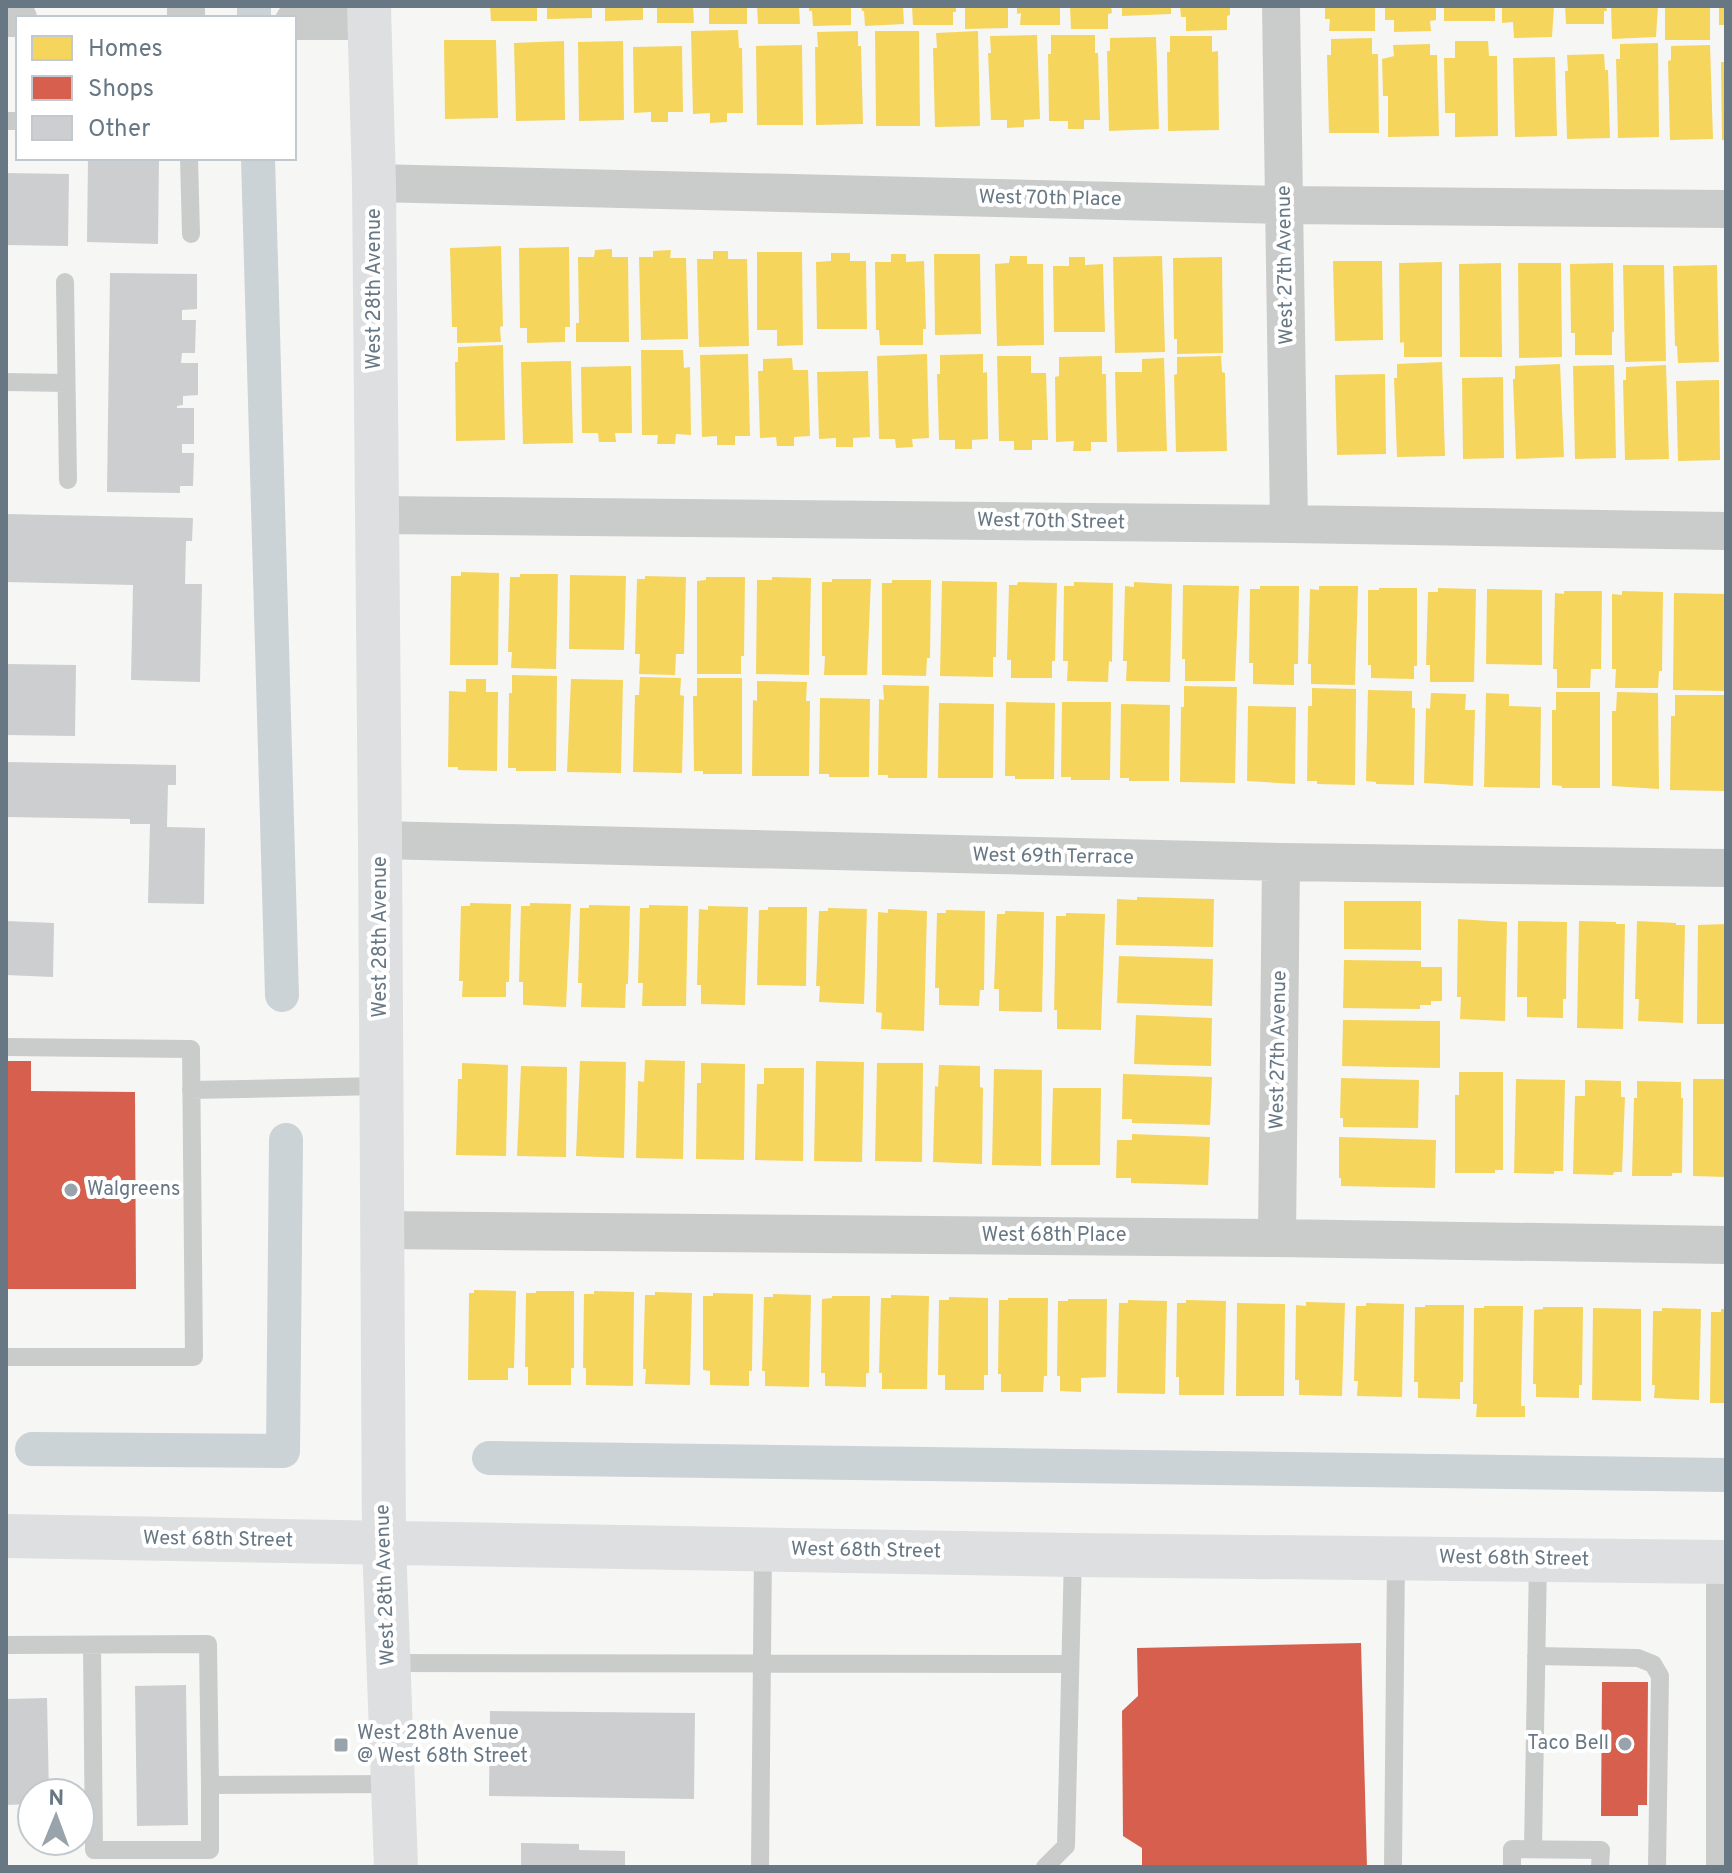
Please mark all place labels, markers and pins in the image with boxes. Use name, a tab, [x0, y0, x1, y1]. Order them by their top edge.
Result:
place label: Walgreens	[87, 1177, 180, 1203]
marker: Walgreens	[62, 1181, 80, 1199]
place label: West 28th Avenue @ West 68th Street	[357, 1721, 528, 1770]
place label: Taco Bell	[1527, 1731, 1609, 1757]
marker: Taco Bell	[1616, 1735, 1634, 1753]
marker: West 28th Avenue @ West 68th Street	[332, 1736, 350, 1754]

